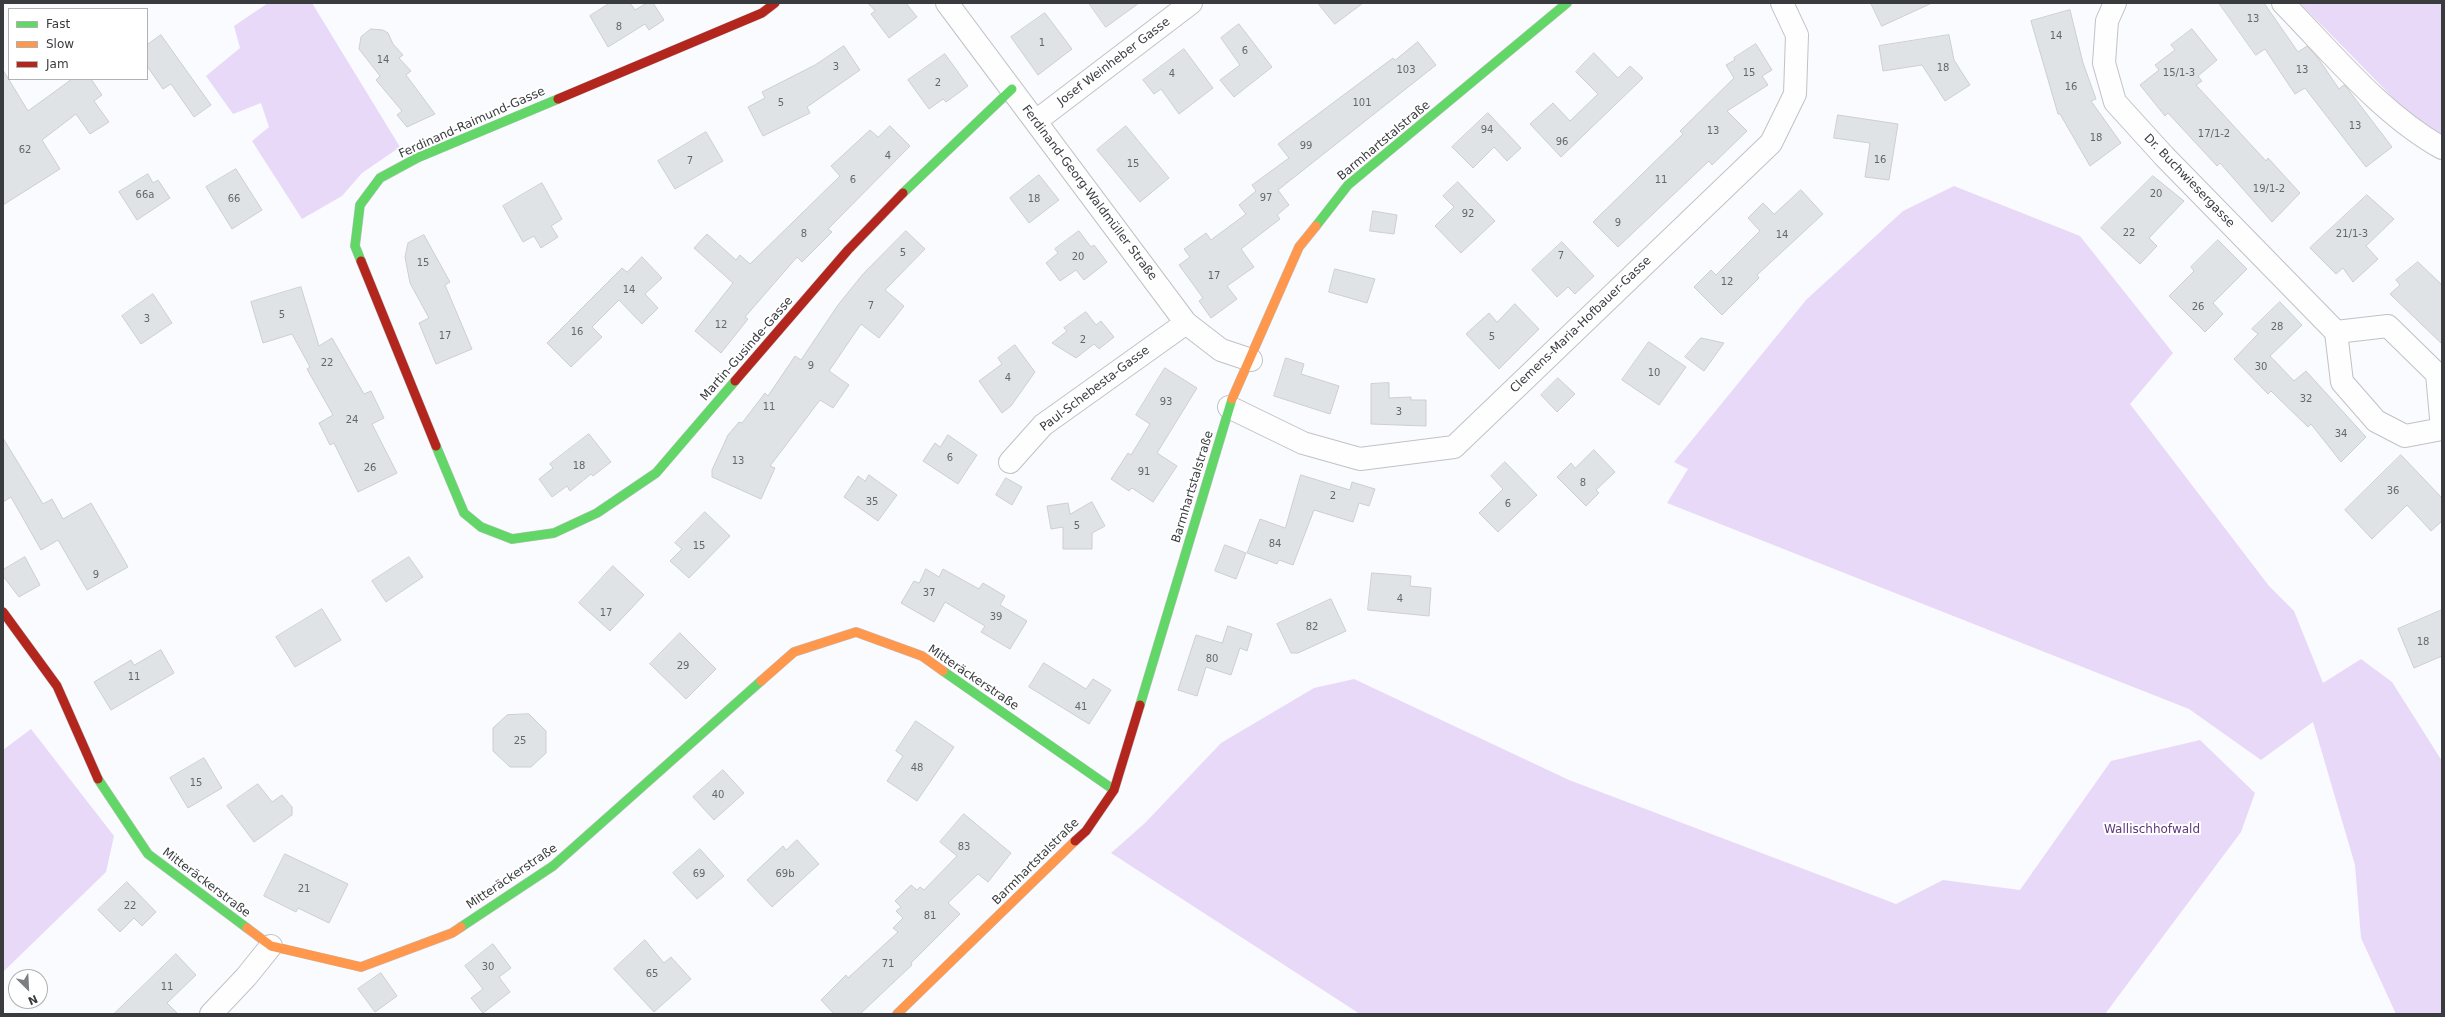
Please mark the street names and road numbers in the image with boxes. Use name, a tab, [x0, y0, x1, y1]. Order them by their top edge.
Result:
street label: Josef Weinheber Gasse	[1055, 15, 1173, 109]
street label: Ferdinand-Raimund-Gasse	[397, 84, 547, 162]
street label: Barmhartstalstraße	[1335, 98, 1433, 184]
street label: Ferdinand-Georg-Waldmüller Straße	[1018, 103, 1160, 283]
street label: Dr. Buchwiesergasse	[2141, 131, 2237, 231]
street label: Clemens-Maria-Hofbauer-Gasse	[1508, 254, 1654, 396]
street label: Martin-Gusinde-Gasse	[698, 294, 796, 404]
street label: Paul-Schebesta-Gasse	[1038, 343, 1152, 435]
street label: Barmhartstalstraße	[1169, 429, 1217, 545]
street label: Mitteräckerstraße	[925, 642, 1021, 714]
street label: Barmhartstalstraße	[990, 816, 1082, 908]
street label: Mitteräckerstraße	[464, 841, 560, 913]
street label: Mitteräckerstraße	[159, 845, 253, 921]

